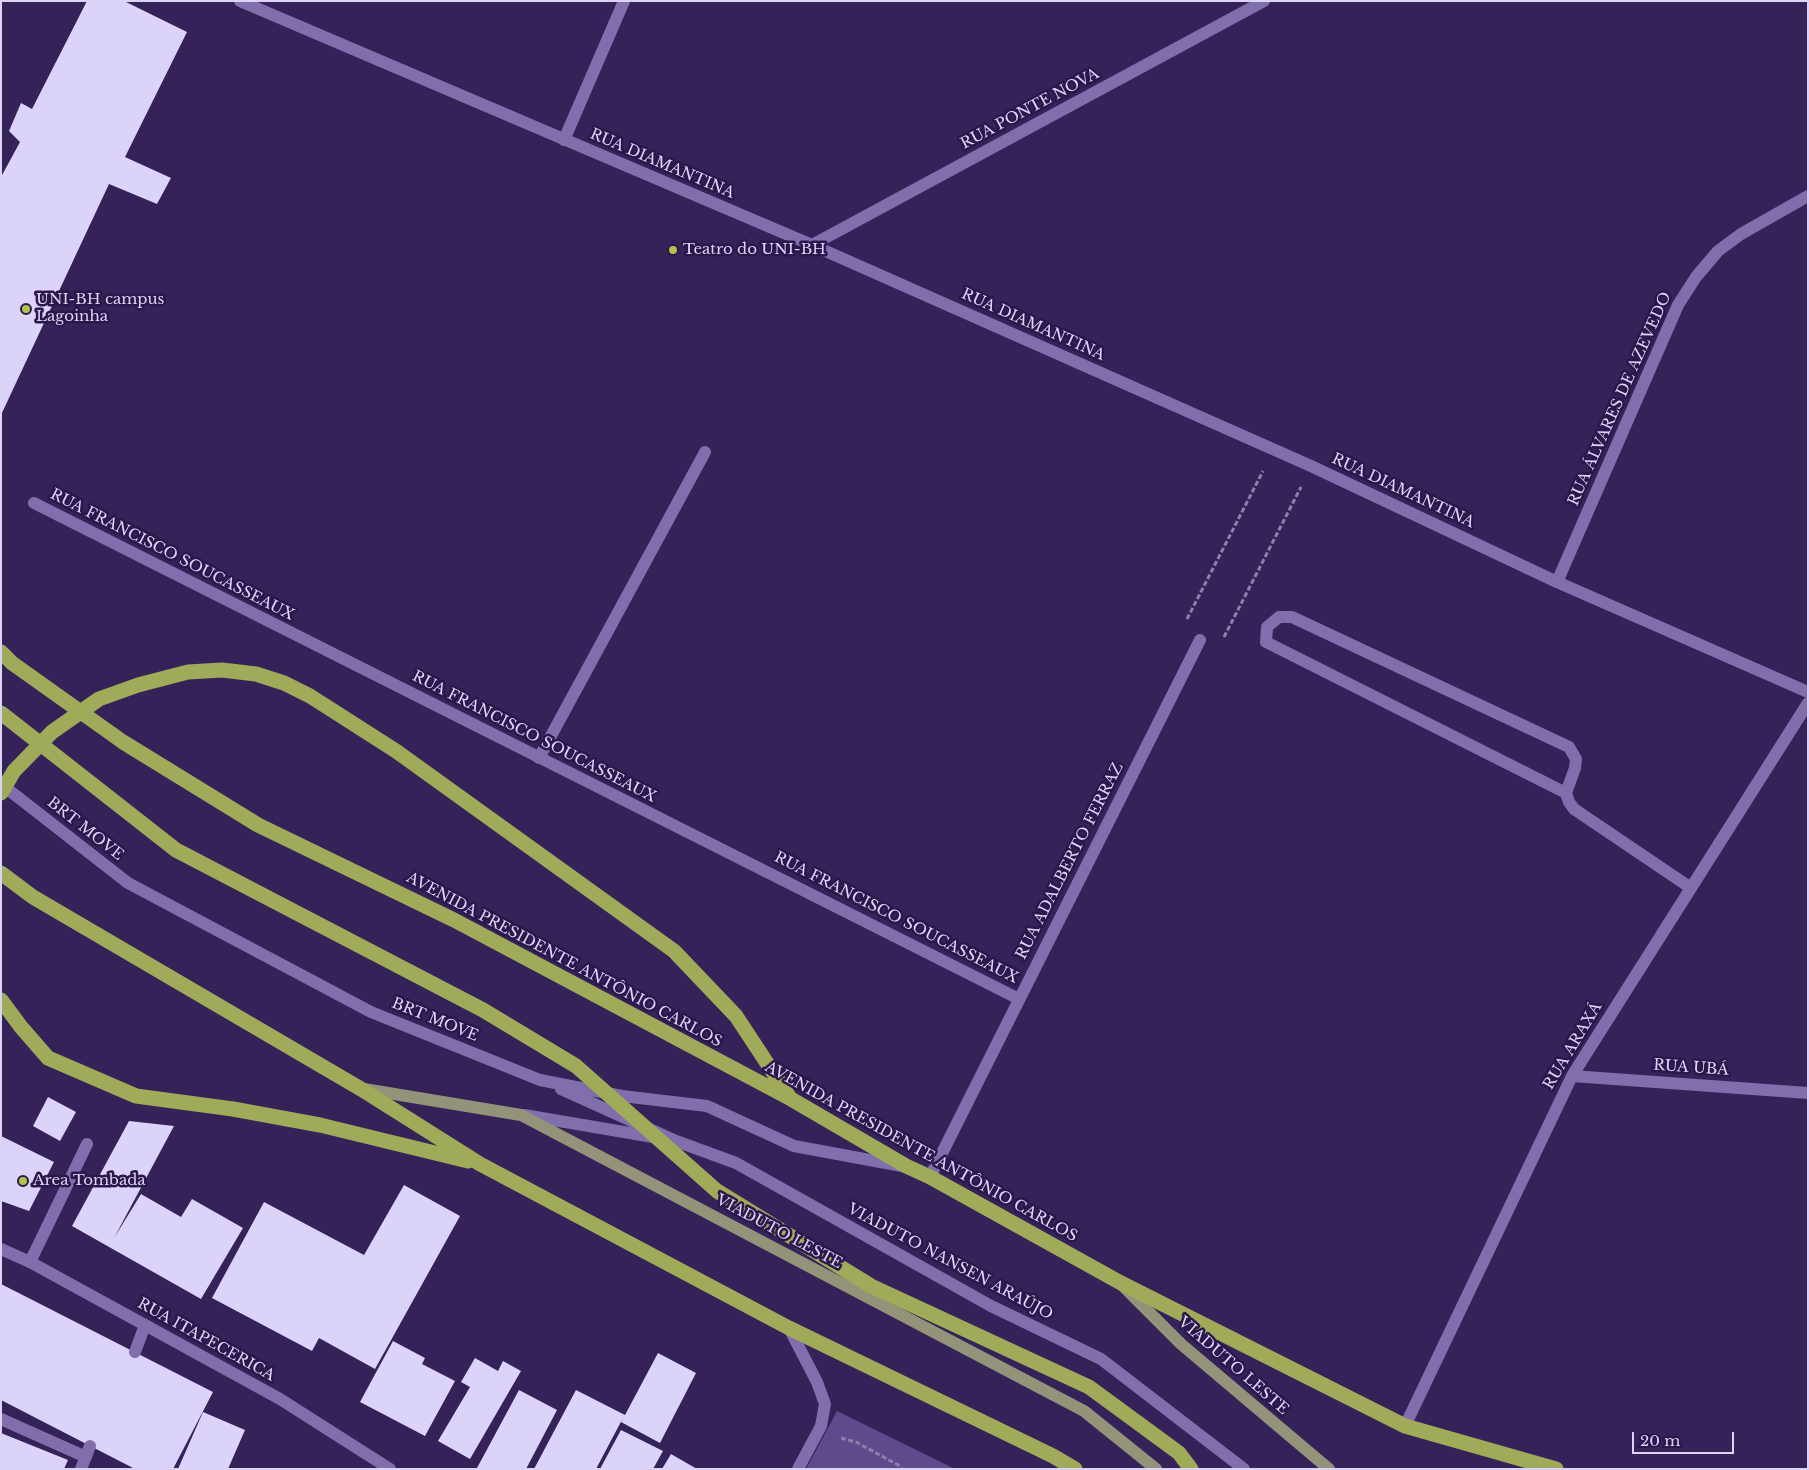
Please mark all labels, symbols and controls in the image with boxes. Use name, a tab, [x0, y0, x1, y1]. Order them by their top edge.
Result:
street label: RUA PONTE NOVA	[958, 65, 1102, 153]
street label: RUA DIAMANTINA	[587, 125, 737, 203]
place label: Teatro do UNI-BH	[683, 241, 826, 259]
marker: Teatro do UNI-BH	[667, 244, 679, 256]
street label: RUA DIAMANTINA	[958, 285, 1108, 365]
street label: RUA ÁLVARES DE AZEVEDO	[1565, 289, 1675, 509]
place label: UNI-BH campus Lagoinha	[36, 291, 164, 326]
marker: UNI-BH campus Lagoinha	[20, 303, 32, 315]
street label: RUA DIAMANTINA	[1329, 450, 1477, 532]
street label: RUA FRANCISCO SOUCASSEAUX	[47, 485, 297, 625]
street label: RUA FRANCISCO SOUCASSEAUX	[409, 667, 659, 807]
street label: RUA ADALBERTO FERRAZ	[1012, 760, 1128, 962]
street label: BRT MOVE	[43, 794, 127, 864]
street label: RUA FRANCISCO SOUCASSEAUX	[771, 848, 1021, 988]
street label: AVENIDA PRESIDENTE ANTÔNIO CARLOS	[403, 869, 725, 1051]
street label: BRT MOVE	[389, 994, 481, 1046]
street label: RUA ARAXÁ	[1540, 999, 1606, 1093]
street label: RUA UBÁ	[1653, 1056, 1729, 1080]
street label: AVENIDA PRESIDENTE ANTÔNIO CARLOS	[762, 1058, 1080, 1246]
place label: Area Tombada	[33, 1172, 146, 1190]
marker: Area Tombada	[17, 1175, 29, 1187]
street label: VIADUTO LESTE	[713, 1191, 845, 1273]
street label: VIADUTO NANSEN ARAÚJO	[844, 1200, 1056, 1324]
street label: RUA ITAPECERICA	[134, 1295, 278, 1385]
street label: VIADUTO LESTE	[1174, 1313, 1292, 1419]
scale bar	[1634, 1422, 1736, 1454]
text: 20 m	[1640, 1431, 1680, 1450]

